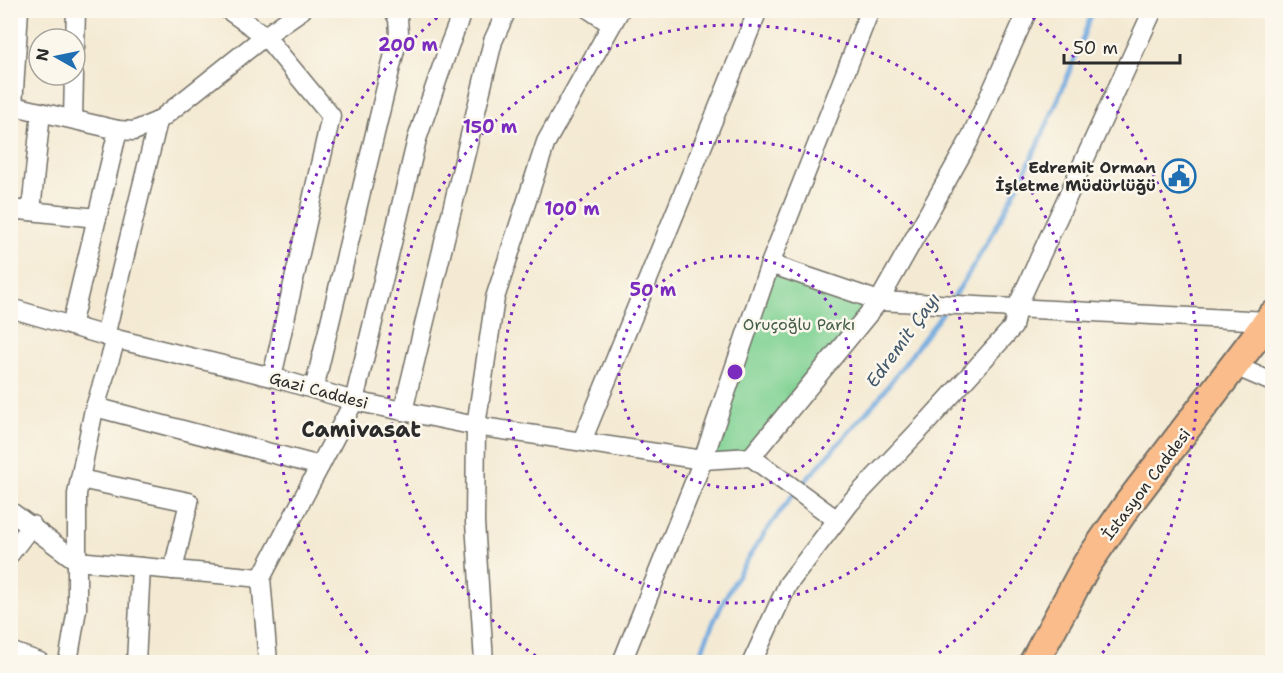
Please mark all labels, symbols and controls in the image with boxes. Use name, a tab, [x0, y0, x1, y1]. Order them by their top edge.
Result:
north arrow	[27, 27, 87, 87]
scale bar	[1064, 27, 1180, 65]
text: 200 m	[378, 33, 439, 57]
text: 50 m	[1073, 36, 1118, 60]
text: N	[31, 47, 54, 63]
text: 150 m	[463, 115, 518, 139]
place label: Edremit Orman İşletme Müdürlüğü	[996, 157, 1156, 196]
public building icon: Edremit Orman İşletme Müdürlüğü	[1161, 158, 1197, 194]
text: 100 m	[544, 197, 600, 221]
text: 50 m	[630, 278, 677, 302]
water label: Edremit Çayı	[860, 288, 946, 392]
park label: Oruçoğlu Parkı	[743, 314, 855, 335]
centre of rings	[725, 362, 745, 382]
street label: Gazi Caddesi	[267, 367, 371, 414]
district label: Camivasat	[301, 415, 421, 444]
street label: İstasyon Caddesi	[1097, 424, 1195, 544]

